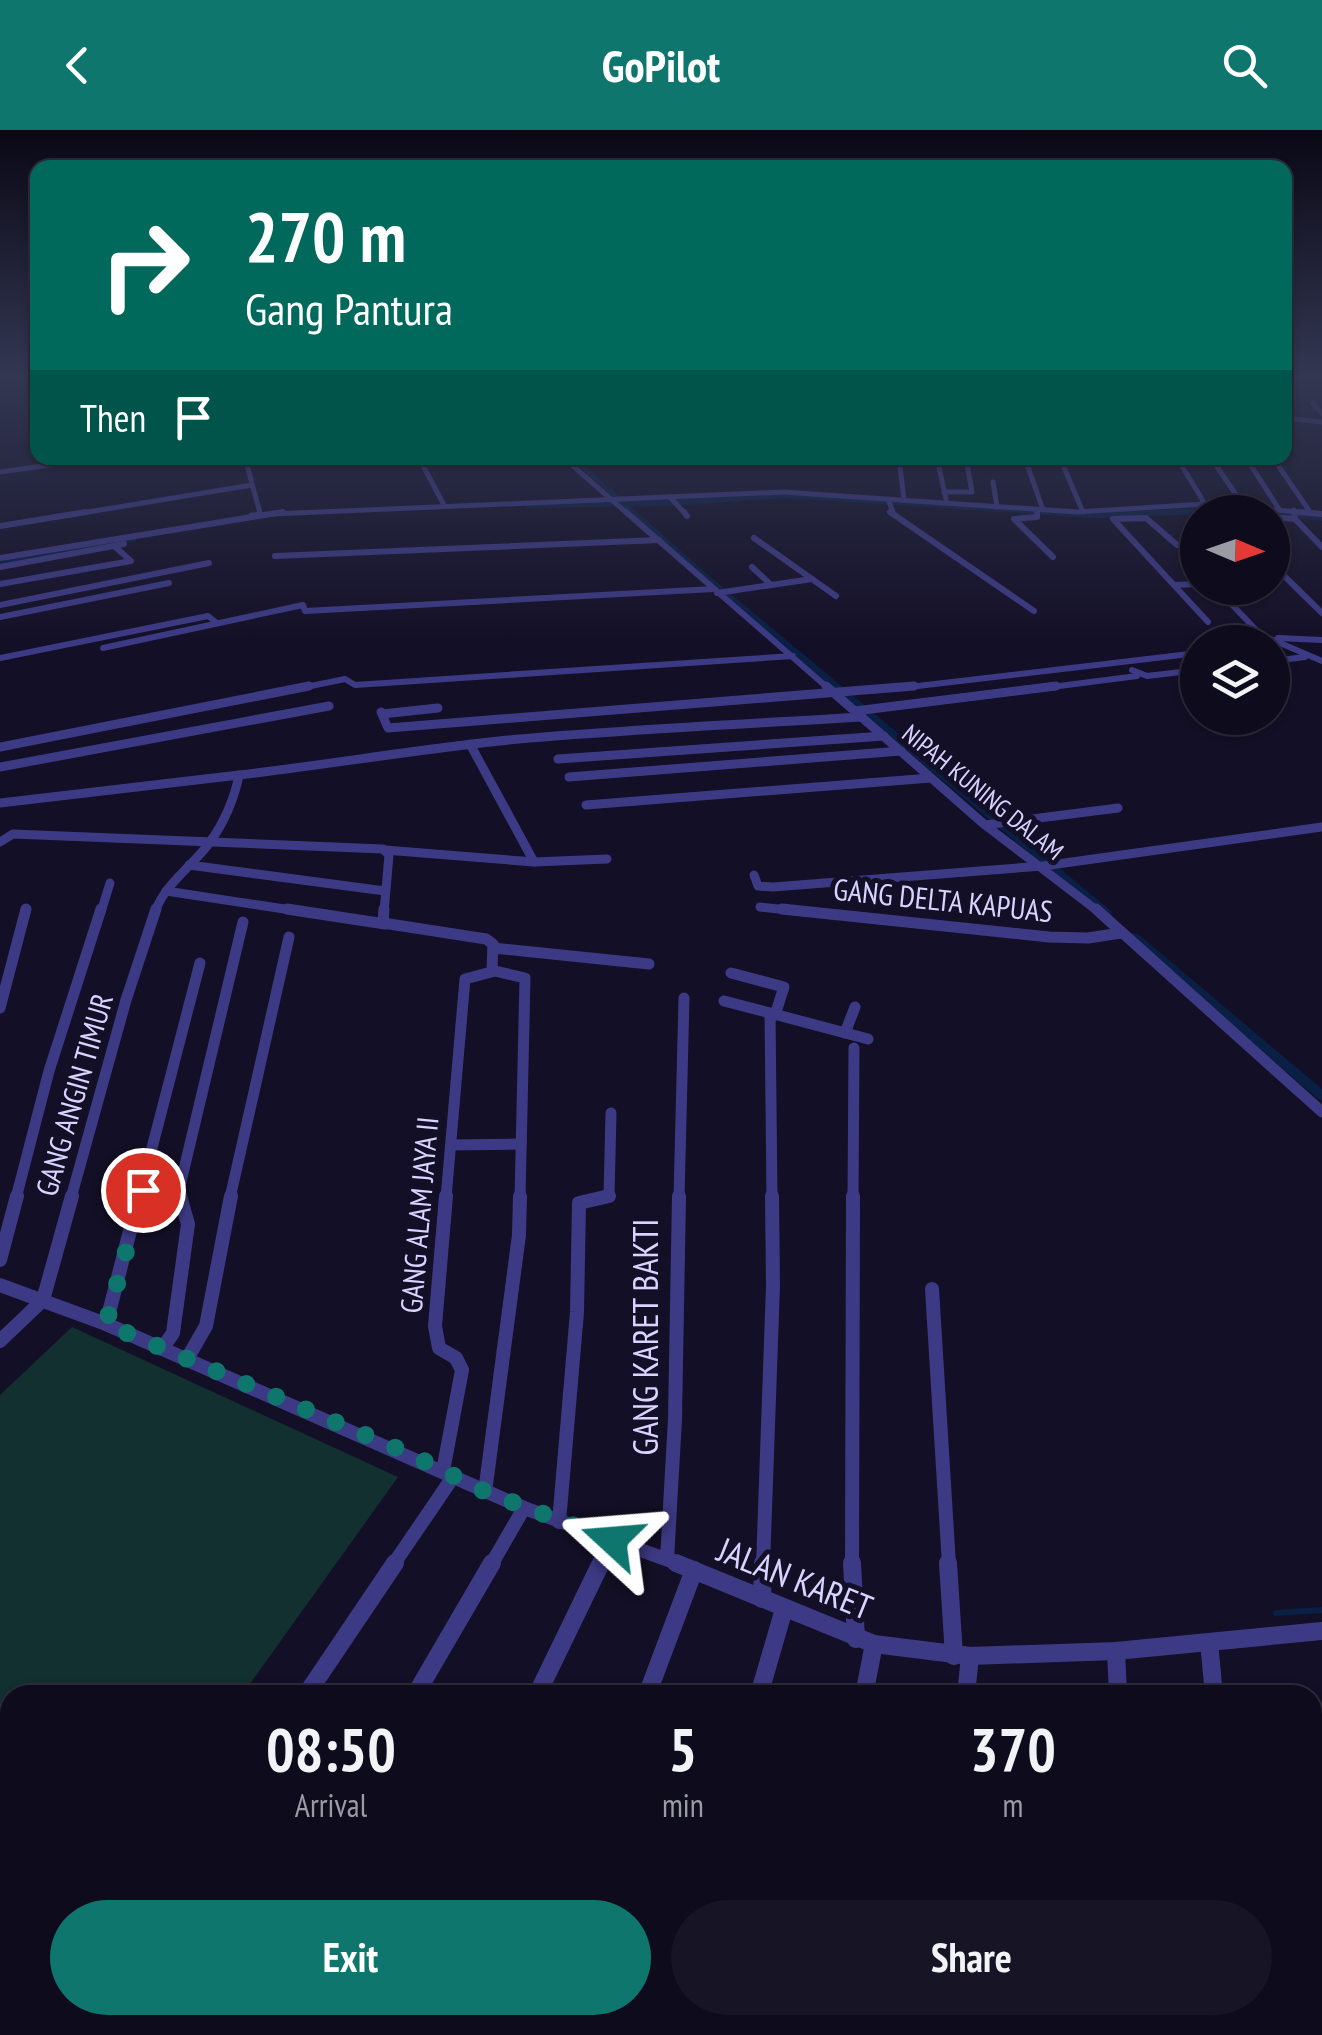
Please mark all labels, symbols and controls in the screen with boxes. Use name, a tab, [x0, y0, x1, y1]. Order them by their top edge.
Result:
text: GoPilot	[602, 36, 720, 94]
icon: back	[50, 38, 105, 93]
icon: search	[1217, 38, 1272, 93]
text: 270 m	[245, 191, 406, 281]
icon: right	[80, 200, 210, 330]
text: Gang Pantura	[245, 279, 453, 337]
icon: arrive	[166, 390, 221, 445]
text: Then	[80, 393, 146, 442]
north arrow	[1180, 495, 1290, 605]
map controls	[1180, 495, 1290, 735]
button: layers	[1180, 625, 1290, 735]
street label: NIPAH KUNING DALAM	[896, 717, 1070, 867]
street label: GANG DELTA KAPUAS	[832, 869, 1055, 930]
street label: GANG ANGIN TIMUR	[26, 989, 121, 1200]
street label: GANG ALAM JAYA II	[390, 1115, 447, 1315]
pin	[101, 1148, 186, 1233]
icon: arrive	[116, 1163, 171, 1218]
street label: GANG KARET BAKTI	[622, 1218, 668, 1456]
position arrow	[560, 1488, 664, 1592]
street label: JALAN KARET	[710, 1526, 880, 1630]
text: 08:50	[266, 1710, 396, 1788]
text: 5	[669, 1710, 697, 1788]
text: 370	[970, 1710, 1056, 1788]
text: Arrival	[295, 1784, 367, 1826]
text: min	[662, 1784, 704, 1826]
text: m	[1002, 1784, 1023, 1826]
button: Exit	[50, 1900, 651, 2015]
button: Share	[671, 1900, 1272, 2015]

